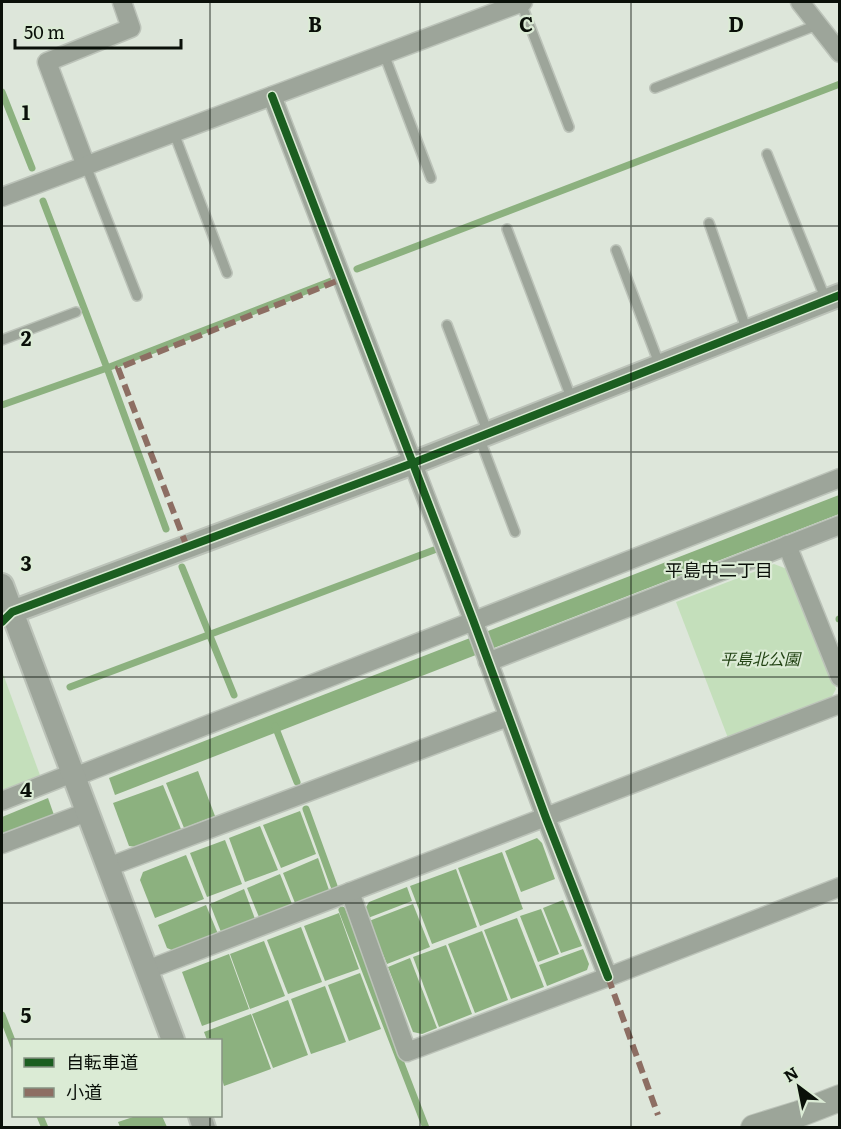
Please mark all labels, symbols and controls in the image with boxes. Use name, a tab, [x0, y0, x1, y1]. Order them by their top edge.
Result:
text: B	[308, 8, 322, 38]
text: C	[519, 8, 533, 38]
text: D	[728, 8, 744, 38]
scale bar	[15, 12, 182, 50]
text: 50 m	[24, 18, 65, 45]
text: 1	[22, 96, 30, 126]
text: 2	[21, 322, 32, 352]
text: 3	[20, 547, 32, 577]
district label: 平島中二丁目	[665, 556, 773, 583]
park label: 平島北公園	[720, 646, 802, 670]
text: 4	[20, 773, 32, 803]
text: 5	[21, 999, 32, 1029]
legend	[12, 1039, 222, 1117]
text: 自転車道	[66, 1048, 138, 1075]
north arrow	[769, 1057, 829, 1117]
text: N	[778, 1060, 803, 1087]
text: 小道	[66, 1078, 102, 1105]

